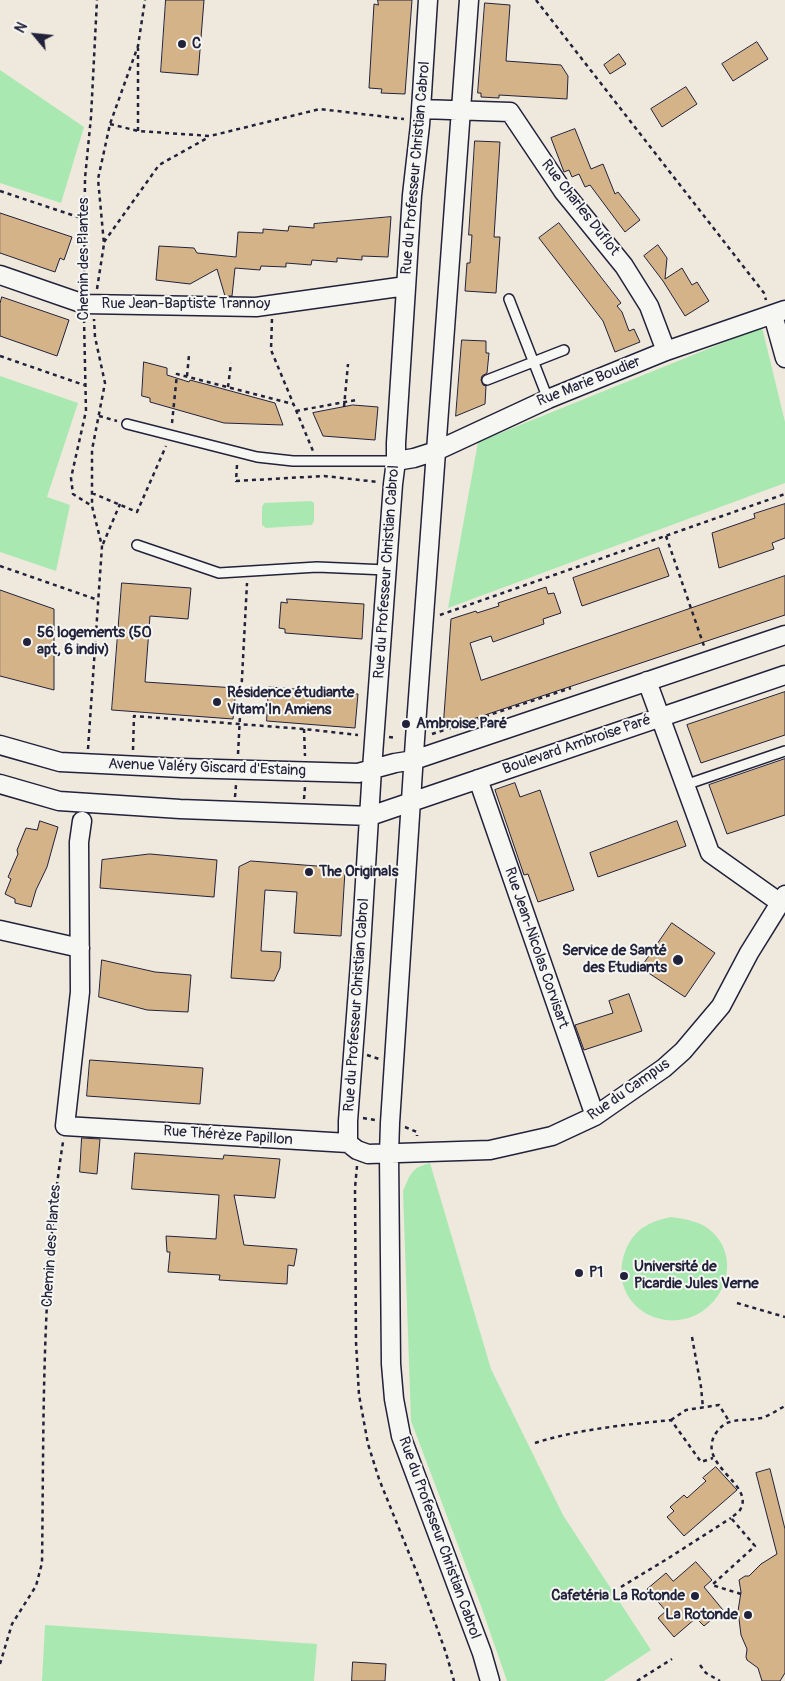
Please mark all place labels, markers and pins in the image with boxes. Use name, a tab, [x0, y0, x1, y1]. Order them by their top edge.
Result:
place label: C	[192, 35, 201, 53]
marker: C	[176, 38, 188, 50]
place label: 56 logements (50 apt, 6 indiv)	[37, 624, 152, 659]
marker: 56 logements (50 apt, 6 indiv)	[21, 636, 33, 648]
place label: Résidence étudiante Vitam'In Amiens	[227, 684, 354, 719]
marker: Résidence étudiante Vitam'In Amiens	[211, 696, 223, 708]
place label: Ambroise Paré	[416, 715, 507, 733]
marker: Ambroise Paré	[400, 718, 412, 730]
place label: The Originals	[319, 863, 398, 881]
marker: The Originals	[303, 866, 315, 878]
place label: Service de Santé des Etudiants	[562, 942, 667, 977]
marker: Service de Santé des Etudiants	[671, 953, 685, 967]
place label: Université de Picardie Jules Verne	[634, 1258, 759, 1293]
place label: P1	[589, 1264, 603, 1282]
marker: P1	[573, 1267, 585, 1279]
marker: Université de Picardie Jules Verne	[618, 1270, 630, 1282]
place label: Cafetéria La Rotonde	[551, 1587, 685, 1605]
marker: Cafetéria La Rotonde	[689, 1590, 701, 1602]
place label: La Rotonde	[665, 1606, 738, 1624]
marker: La Rotonde	[742, 1609, 754, 1621]

